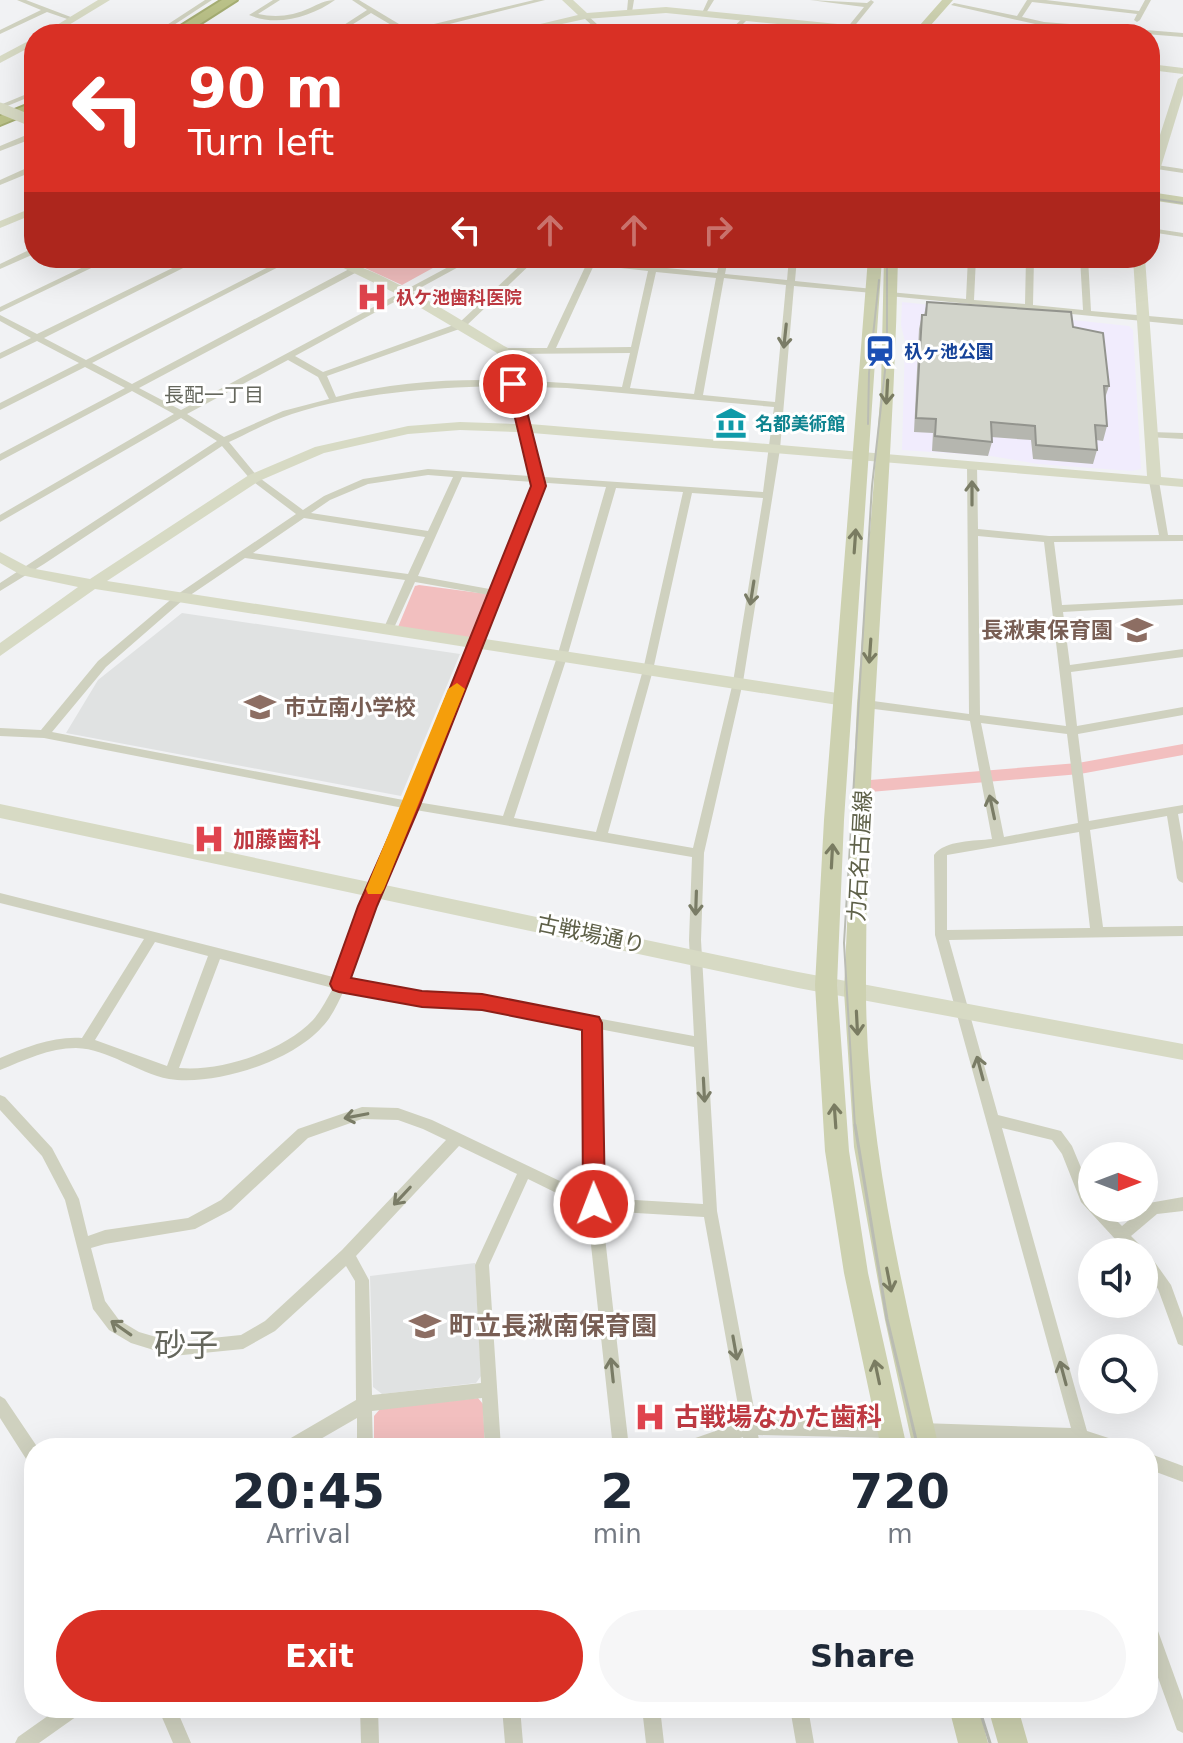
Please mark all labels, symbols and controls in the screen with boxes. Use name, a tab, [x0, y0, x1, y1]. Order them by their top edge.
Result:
text: 90 m	[188, 55, 344, 120]
icon: left	[56, 56, 160, 160]
text: Turn left	[188, 122, 334, 163]
icon: left	[444, 208, 488, 252]
icon: ahead	[528, 208, 572, 252]
icon: ahead	[612, 208, 656, 252]
icon: right	[696, 208, 740, 252]
hospital icon: 杁ケ池歯科医院	[355, 280, 389, 314]
place label: 杁ケ池歯科医院	[396, 287, 522, 308]
one-way arrow	[777, 322, 792, 348]
station icon: 杁ヶ池公園	[863, 334, 897, 368]
place label: 杁ヶ池公園	[904, 341, 994, 362]
pin	[479, 350, 547, 418]
icon: arrive	[491, 362, 535, 406]
one-way arrow	[880, 378, 895, 405]
district label: 長配一丁目	[164, 383, 264, 407]
museum icon: 名都美術館	[714, 406, 748, 440]
place label: 名都美術館	[755, 413, 845, 434]
one-way arrow	[964, 480, 980, 507]
one-way arrow	[848, 528, 863, 555]
one-way arrow	[744, 580, 759, 605]
school or university icon: 長湫東保育園	[1120, 613, 1154, 647]
place label: 長湫東保育園	[981, 618, 1113, 643]
one-way arrow	[862, 637, 877, 664]
school or university icon: 市立南小学校	[243, 690, 277, 724]
place label: 市立南小学校	[284, 695, 416, 720]
street label: 力石名古屋線	[844, 789, 876, 923]
one-way arrow	[984, 795, 999, 820]
hospital icon: 加藤歯科	[192, 822, 226, 856]
place label: 加藤歯科	[233, 827, 321, 852]
one-way arrow	[825, 843, 840, 870]
one-way arrow	[689, 890, 704, 916]
street label: 古戦場通り	[535, 910, 647, 958]
one-way arrow	[849, 1009, 864, 1036]
one-way arrow	[972, 1056, 987, 1082]
one-way arrow	[697, 1076, 712, 1103]
one-way arrow	[827, 1103, 842, 1130]
one-way arrow	[344, 1109, 369, 1124]
north arrow	[1078, 1142, 1158, 1222]
map controls	[1078, 1142, 1158, 1414]
position arrow	[552, 1162, 636, 1246]
one-way arrow	[393, 1186, 412, 1206]
button: sound	[1078, 1238, 1158, 1318]
one-way arrow	[882, 1267, 897, 1293]
school or university icon: 町立長湫南保育園	[408, 1309, 442, 1343]
place label: 町立長湫南保育園	[449, 1311, 657, 1341]
one-way arrow	[111, 1320, 133, 1336]
district label: 砂子	[154, 1326, 218, 1364]
button: search	[1078, 1334, 1158, 1414]
one-way arrow	[728, 1335, 743, 1360]
one-way arrow	[605, 1358, 620, 1384]
one-way arrow	[869, 1360, 884, 1385]
one-way arrow	[1054, 1361, 1069, 1386]
hospital icon: 古戦場なかた歯科	[633, 1400, 667, 1434]
place label: 古戦場なかた歯科	[674, 1402, 882, 1432]
text: 20:45	[232, 1463, 385, 1519]
text: 2	[601, 1463, 634, 1519]
text: 720	[850, 1463, 950, 1519]
text: Arrival	[266, 1519, 351, 1549]
text: min	[593, 1519, 642, 1549]
text: m	[887, 1519, 913, 1549]
button: Exit	[56, 1610, 583, 1702]
button: Share	[599, 1610, 1126, 1702]

